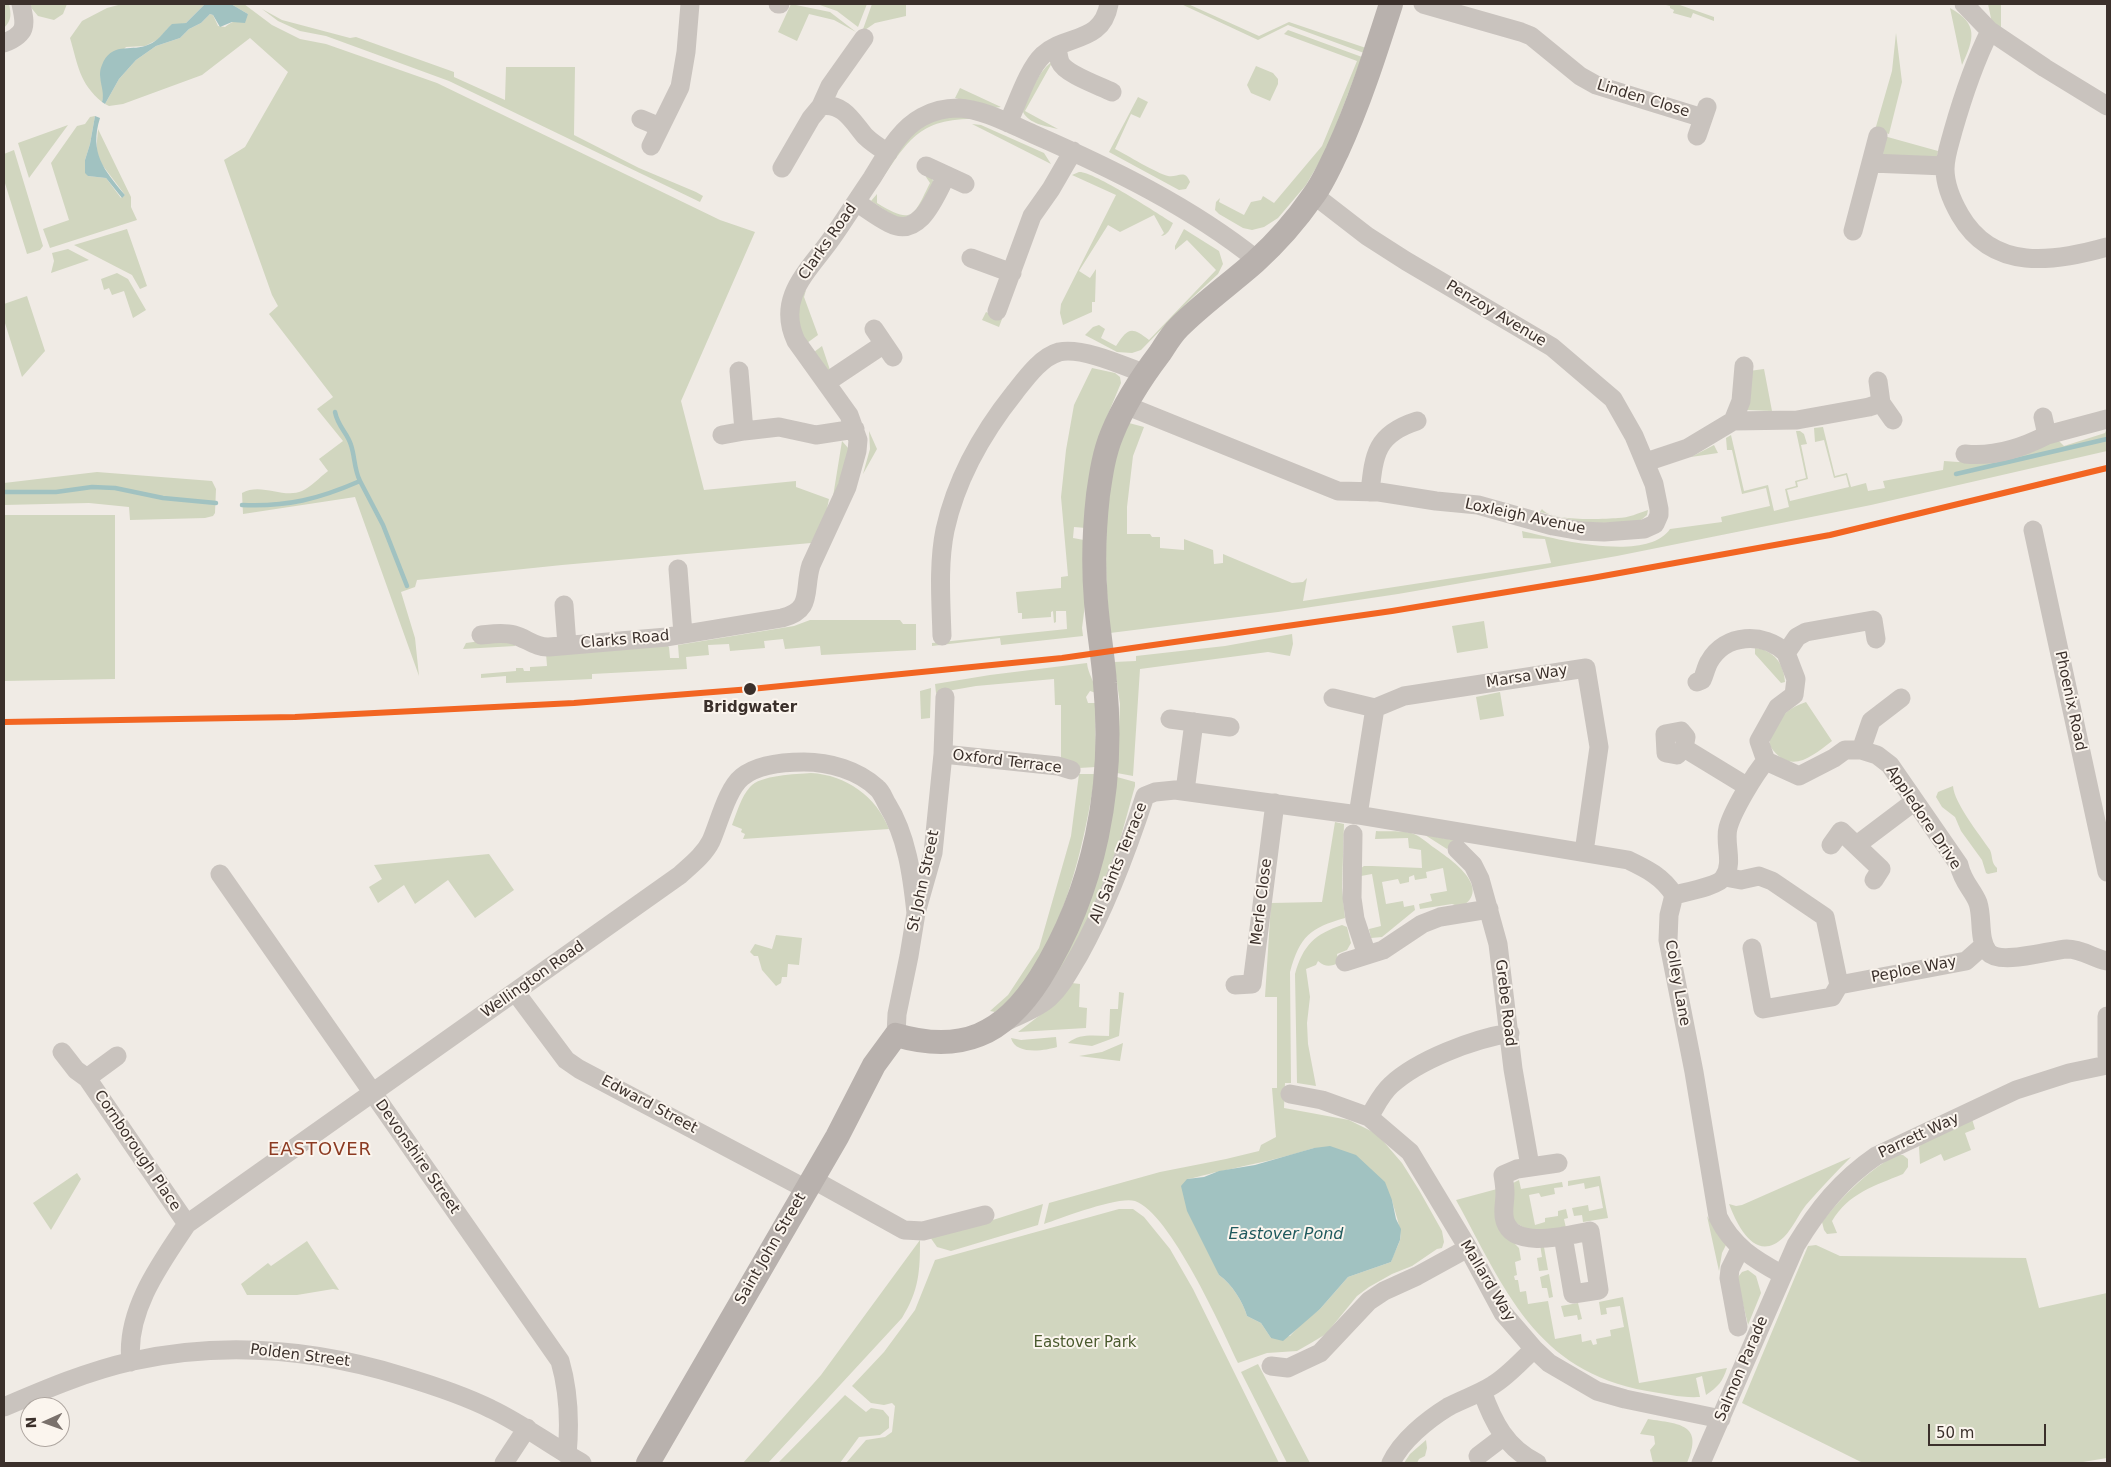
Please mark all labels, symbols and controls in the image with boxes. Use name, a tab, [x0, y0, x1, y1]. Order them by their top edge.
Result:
street label: Linden Close	[1595, 76, 1691, 122]
street label: Clarks Road	[795, 200, 861, 284]
street label: Penzoy Avenue	[1443, 277, 1549, 351]
street label: Loxleigh Avenue	[1463, 495, 1587, 539]
street label: Clarks Road	[580, 627, 670, 653]
street label: Phoenix Road	[2051, 649, 2089, 753]
street label: Marsa Way	[1485, 662, 1569, 692]
marker: Bridgwater	[742, 681, 758, 697]
place label: Bridgwater	[703, 699, 797, 717]
street label: Oxford Terrace	[951, 746, 1063, 778]
street label: Appledore Drive	[1882, 763, 1964, 873]
street label: All Saints Terrace	[1087, 800, 1151, 926]
street label: St John Street	[904, 829, 944, 933]
street label: Merle Close	[1248, 858, 1276, 946]
street label: Wellington Road	[478, 938, 588, 1022]
street label: Colley Lane	[1661, 939, 1693, 1027]
street label: Peploe Way	[1870, 953, 1958, 987]
street label: Grebe Road	[1491, 958, 1519, 1048]
street label: Edward Street	[598, 1072, 700, 1138]
street label: Cornborough Place	[90, 1087, 184, 1215]
street label: Devonshire Street	[371, 1096, 463, 1218]
street label: Parrett Way	[1876, 1109, 1962, 1163]
district label: EASTOVER	[267, 1139, 373, 1161]
street label: Saint John Street	[732, 1190, 810, 1308]
water label: Eastover Pond	[1228, 1225, 1344, 1245]
street label: Mallard Way	[1456, 1237, 1518, 1325]
street label: Salmon Parade	[1712, 1314, 1772, 1424]
park label: Eastover Park	[1033, 1334, 1137, 1352]
street label: Polden Street	[249, 1341, 351, 1371]
north arrow	[20, 1397, 70, 1447]
scale bar	[1931, 1414, 2048, 1446]
text: N	[23, 1416, 39, 1429]
text: 50 m	[1936, 1424, 1974, 1442]

